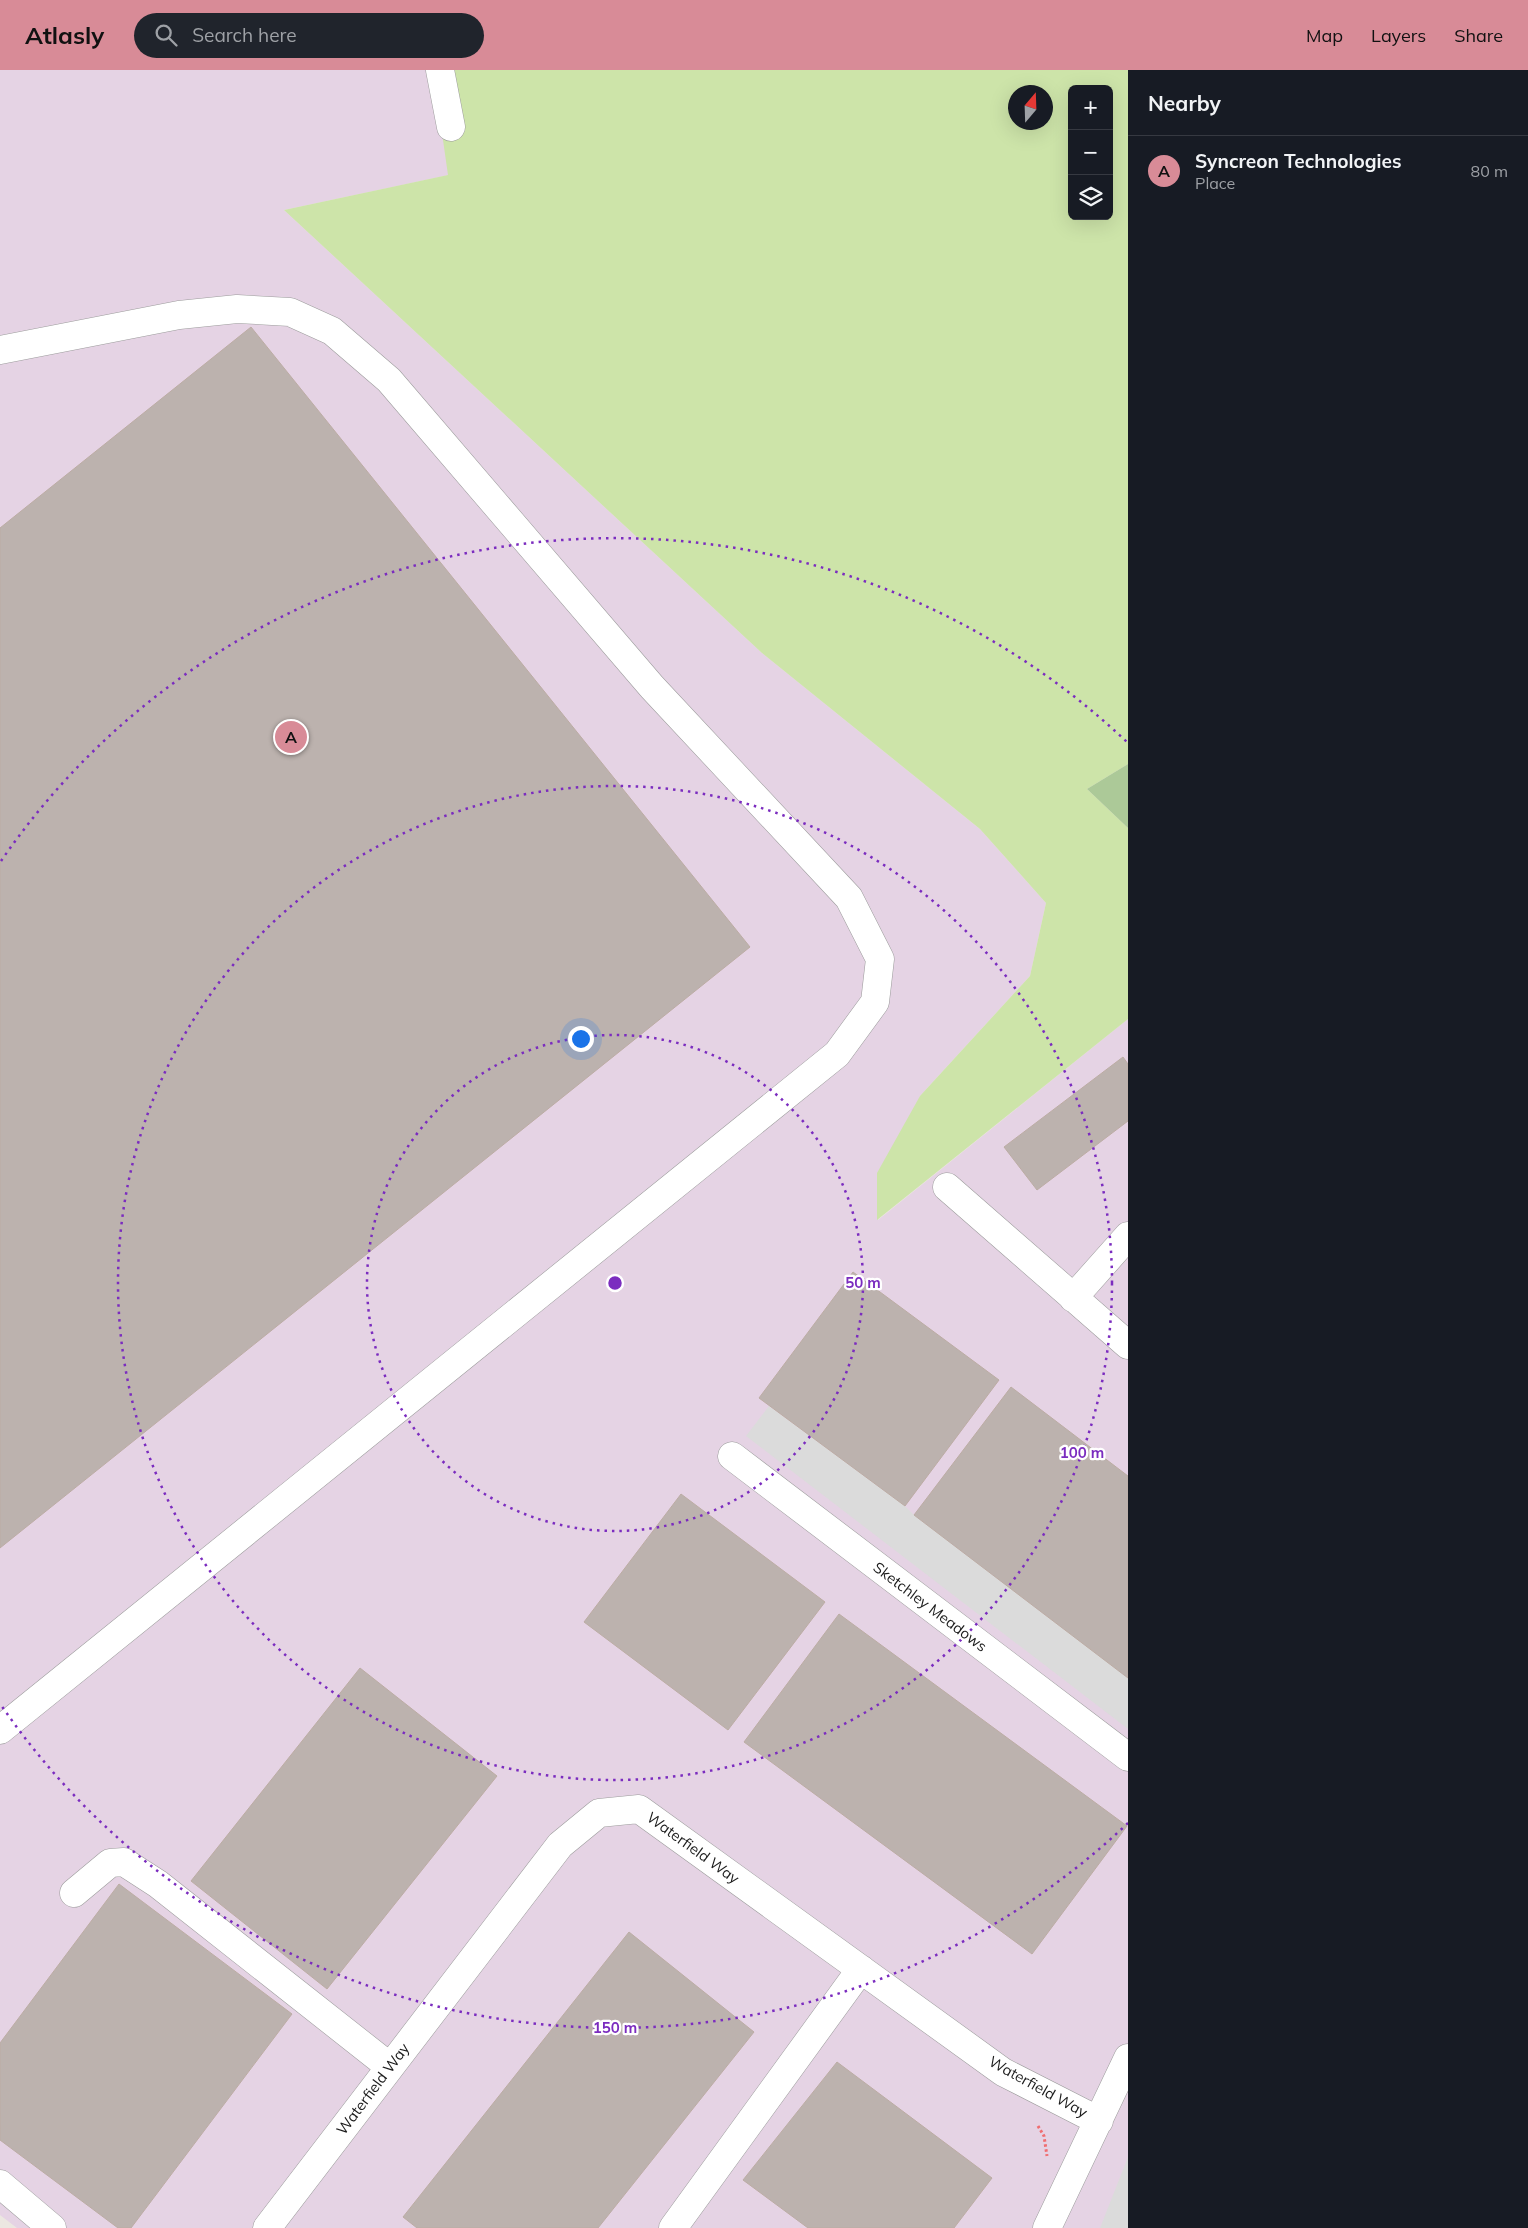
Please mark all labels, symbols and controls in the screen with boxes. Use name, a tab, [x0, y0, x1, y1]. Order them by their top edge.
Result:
search box	[134, 13, 484, 58]
text: Atlasly	[25, 20, 104, 50]
icon: search	[152, 21, 180, 49]
text: Search here	[192, 23, 297, 47]
text: Map	[1306, 24, 1343, 47]
text: Layers	[1371, 24, 1426, 47]
text: Share	[1454, 24, 1503, 47]
north arrow	[1008, 85, 1053, 130]
map controls	[1068, 85, 1113, 220]
button: +	[1068, 85, 1113, 130]
text: Nearby	[1148, 90, 1221, 116]
button: −	[1068, 130, 1113, 175]
text: Syncreon Technologies	[1195, 149, 1401, 173]
text: A	[1158, 161, 1170, 181]
text: 80 m	[1471, 161, 1508, 181]
text: Place	[1195, 173, 1235, 193]
button: layers	[1068, 175, 1113, 220]
pin: A	[275, 718, 307, 756]
your location	[568, 1026, 594, 1052]
text: 50 m	[845, 1273, 881, 1292]
centre of rings	[606, 1274, 624, 1292]
text: 100 m	[1060, 1443, 1104, 1462]
street label: Sketchley Meadows	[870, 1558, 991, 1656]
street label: Waterfield Way	[643, 1808, 743, 1888]
text: 150 m	[593, 2018, 637, 2037]
street label: Waterfield Way	[332, 2039, 413, 2138]
street label: Waterfield Way	[986, 2052, 1091, 2122]

